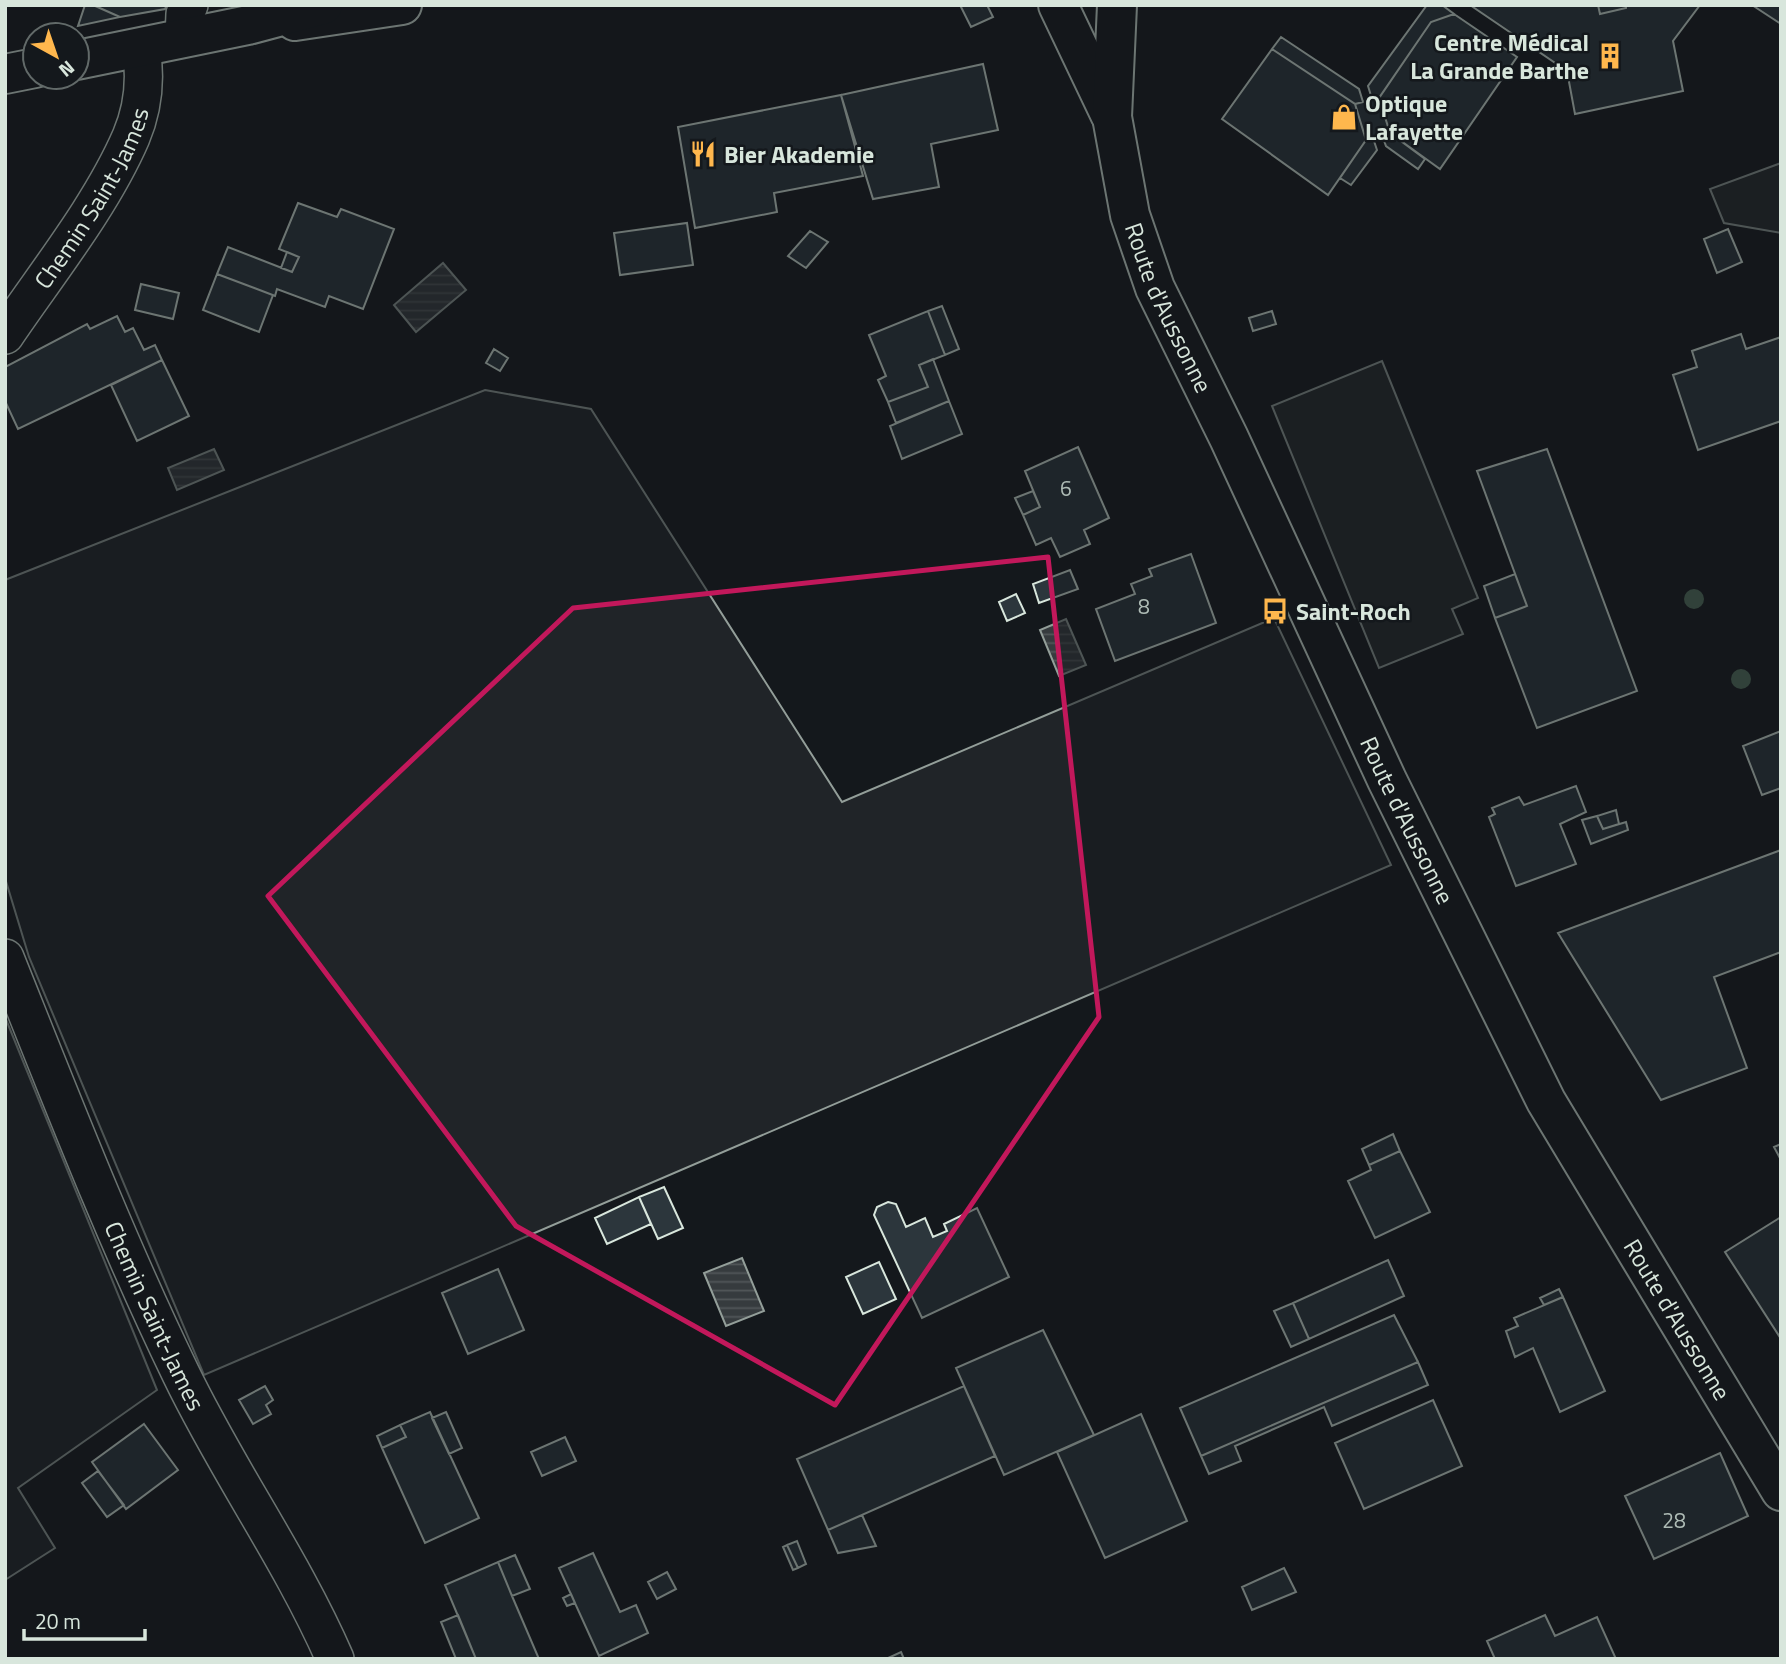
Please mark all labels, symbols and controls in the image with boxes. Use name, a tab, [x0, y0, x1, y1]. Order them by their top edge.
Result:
north arrow	[21, 21, 91, 91]
place label: Centre Médical La Grande Barthe	[1410, 24, 1589, 88]
building icon: Centre Médical La Grande Barthe	[1595, 41, 1625, 71]
text: N	[53, 54, 82, 85]
place label: Optique Lafayette	[1365, 85, 1463, 149]
shop icon: Optique Lafayette	[1329, 102, 1359, 132]
street label: Chemin Saint-James	[25, 104, 158, 296]
place label: Bier Akademie	[724, 136, 874, 172]
restaurant icon: Bier Akademie	[688, 139, 718, 169]
street label: Route d'Aussonne	[1116, 218, 1222, 399]
house number: 6	[1060, 472, 1072, 504]
house number: 8	[1138, 590, 1150, 622]
place label: Saint-Roch	[1296, 593, 1411, 629]
bus stop icon: Saint-Roch	[1260, 596, 1290, 626]
street label: Route d'Aussonne	[1351, 731, 1464, 910]
street label: Chemin Saint-James	[96, 1216, 214, 1417]
street label: Route d'Aussonne	[1615, 1232, 1740, 1407]
house number: 28	[1662, 1504, 1686, 1536]
scale bar	[24, 1598, 145, 1642]
text: 20 m	[35, 1605, 81, 1637]

